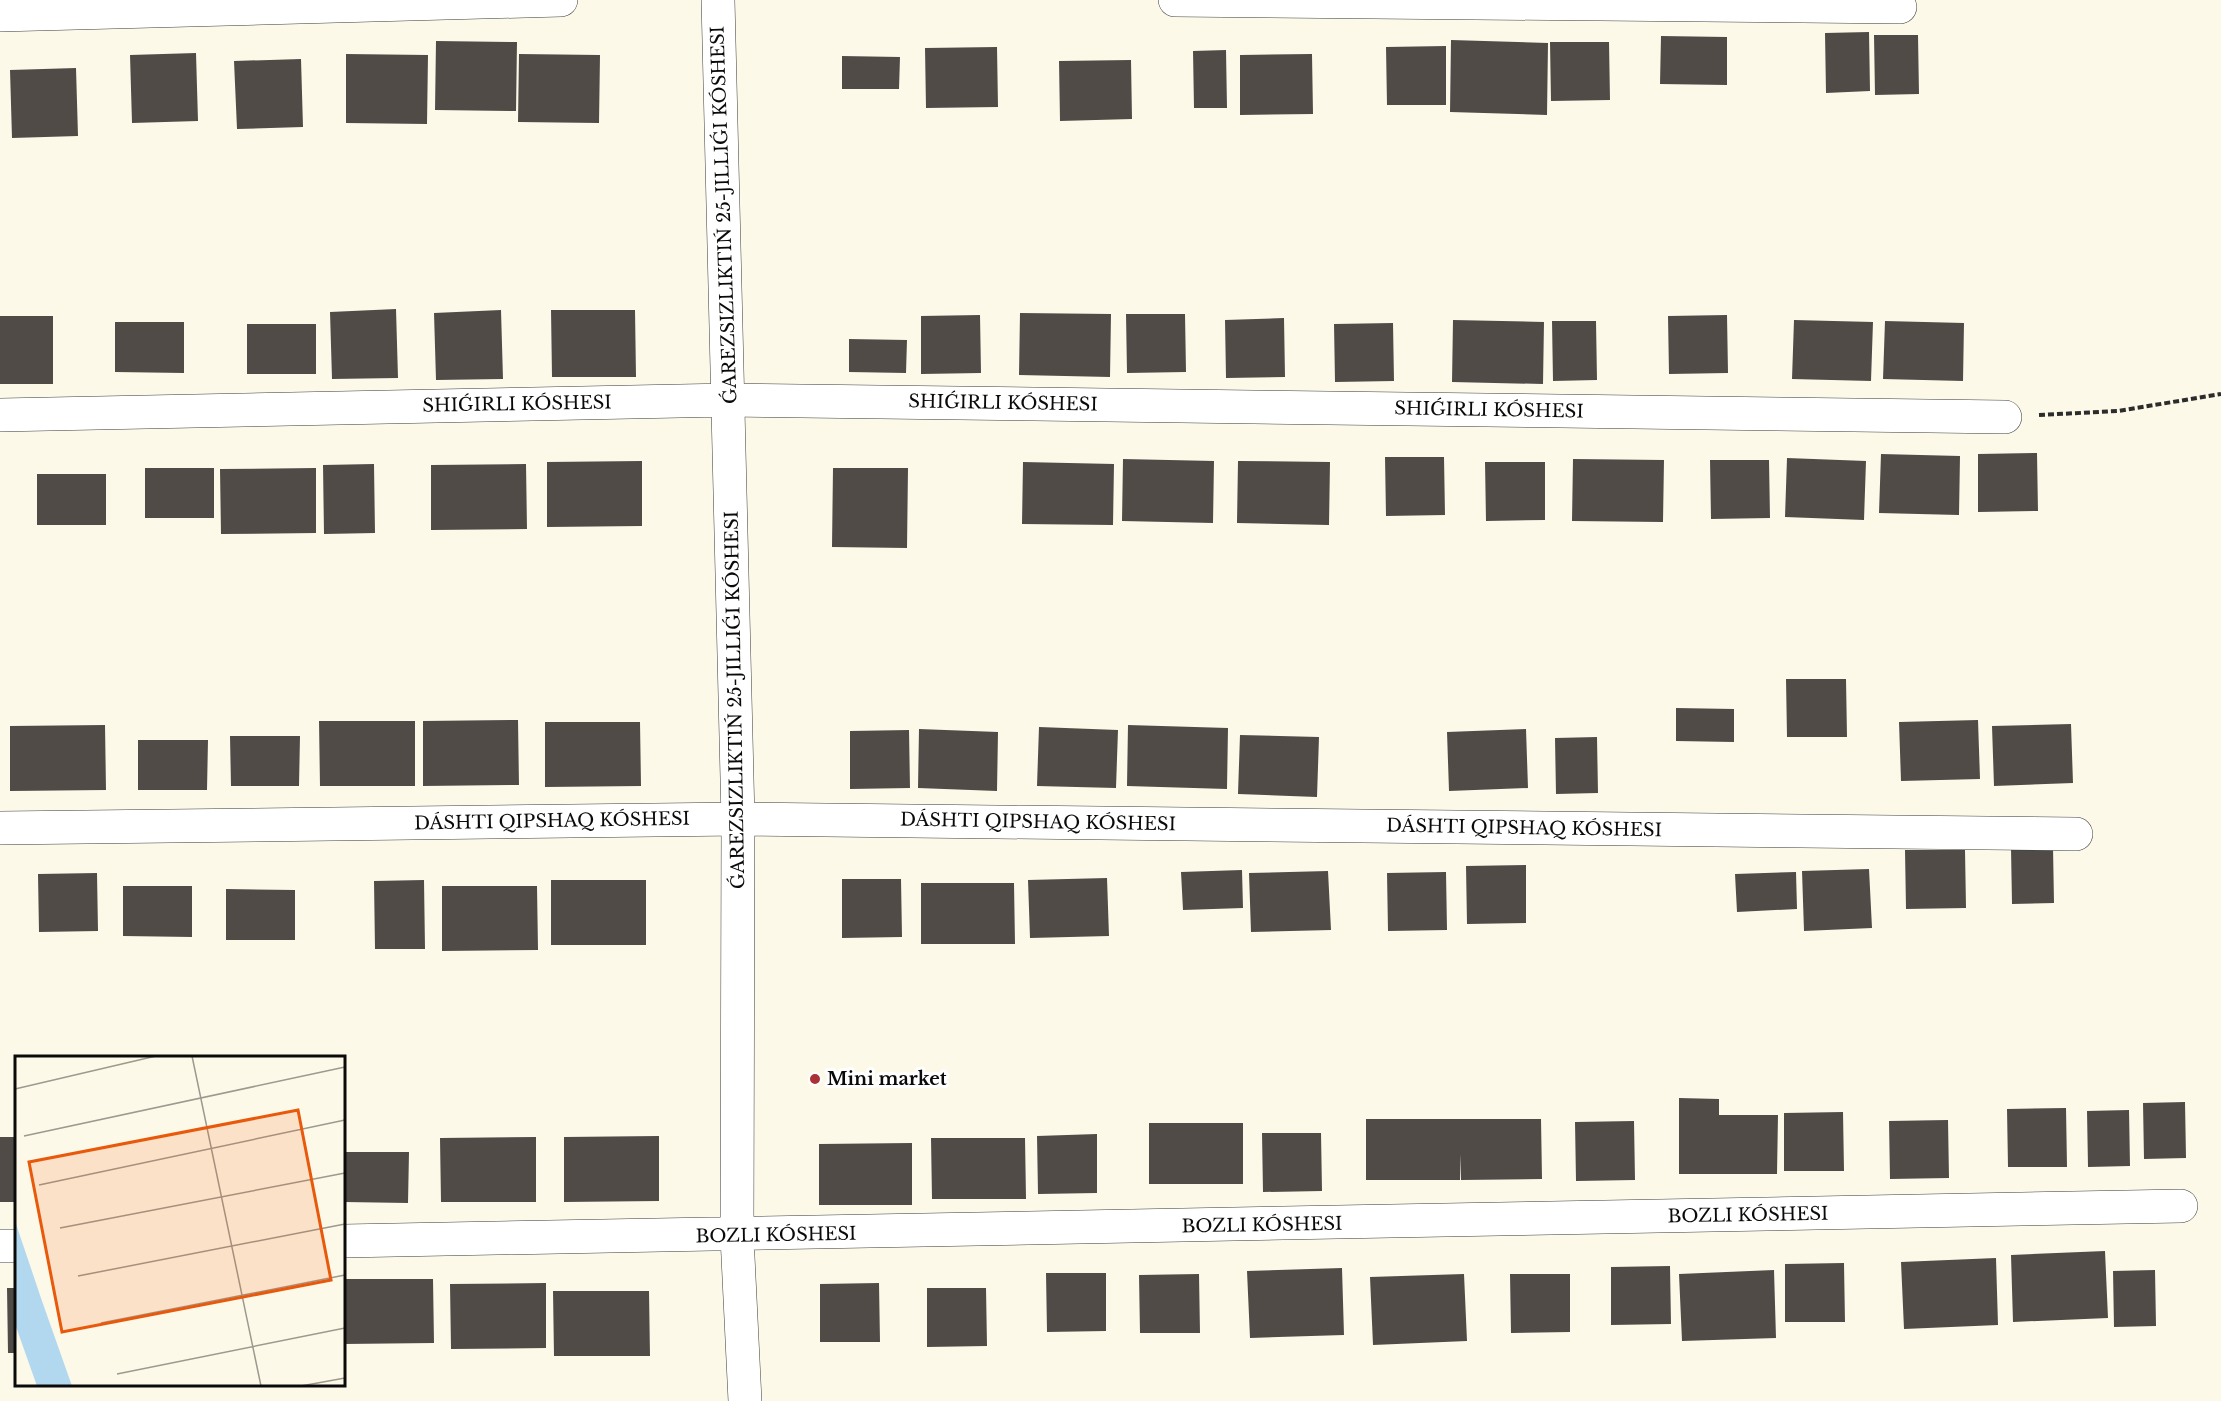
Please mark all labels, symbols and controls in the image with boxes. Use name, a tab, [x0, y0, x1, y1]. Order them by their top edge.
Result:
street label: ǴAREZSIZLIKTIŃ 25-JILLIǴI KÓSHESI	[704, 26, 742, 405]
street label: SHIǴIRLI KÓSHESI	[908, 388, 1098, 416]
street label: SHIǴIRLI KÓSHESI	[422, 389, 612, 417]
street label: SHIǴIRLI KÓSHESI	[1394, 395, 1584, 423]
street label: ǴAREZSIZLIKTIŃ 25-JILLIǴI KÓSHESI	[719, 511, 749, 889]
street label: DÁSHTI QIPSHAQ KÓSHESI	[414, 807, 690, 834]
street label: DÁSHTI QIPSHAQ KÓSHESI	[900, 808, 1176, 835]
street label: DÁSHTI QIPSHAQ KÓSHESI	[1386, 814, 1662, 841]
inset map	[15, 1056, 345, 1386]
place label: Mini market	[827, 1068, 947, 1090]
marker: Mini market	[808, 1072, 822, 1086]
street label: BOZLI KÓSHESI	[1667, 1202, 1829, 1227]
street label: BOZLI KÓSHESI	[1181, 1212, 1343, 1237]
street label: BOZLI KÓSHESI	[695, 1222, 857, 1247]

